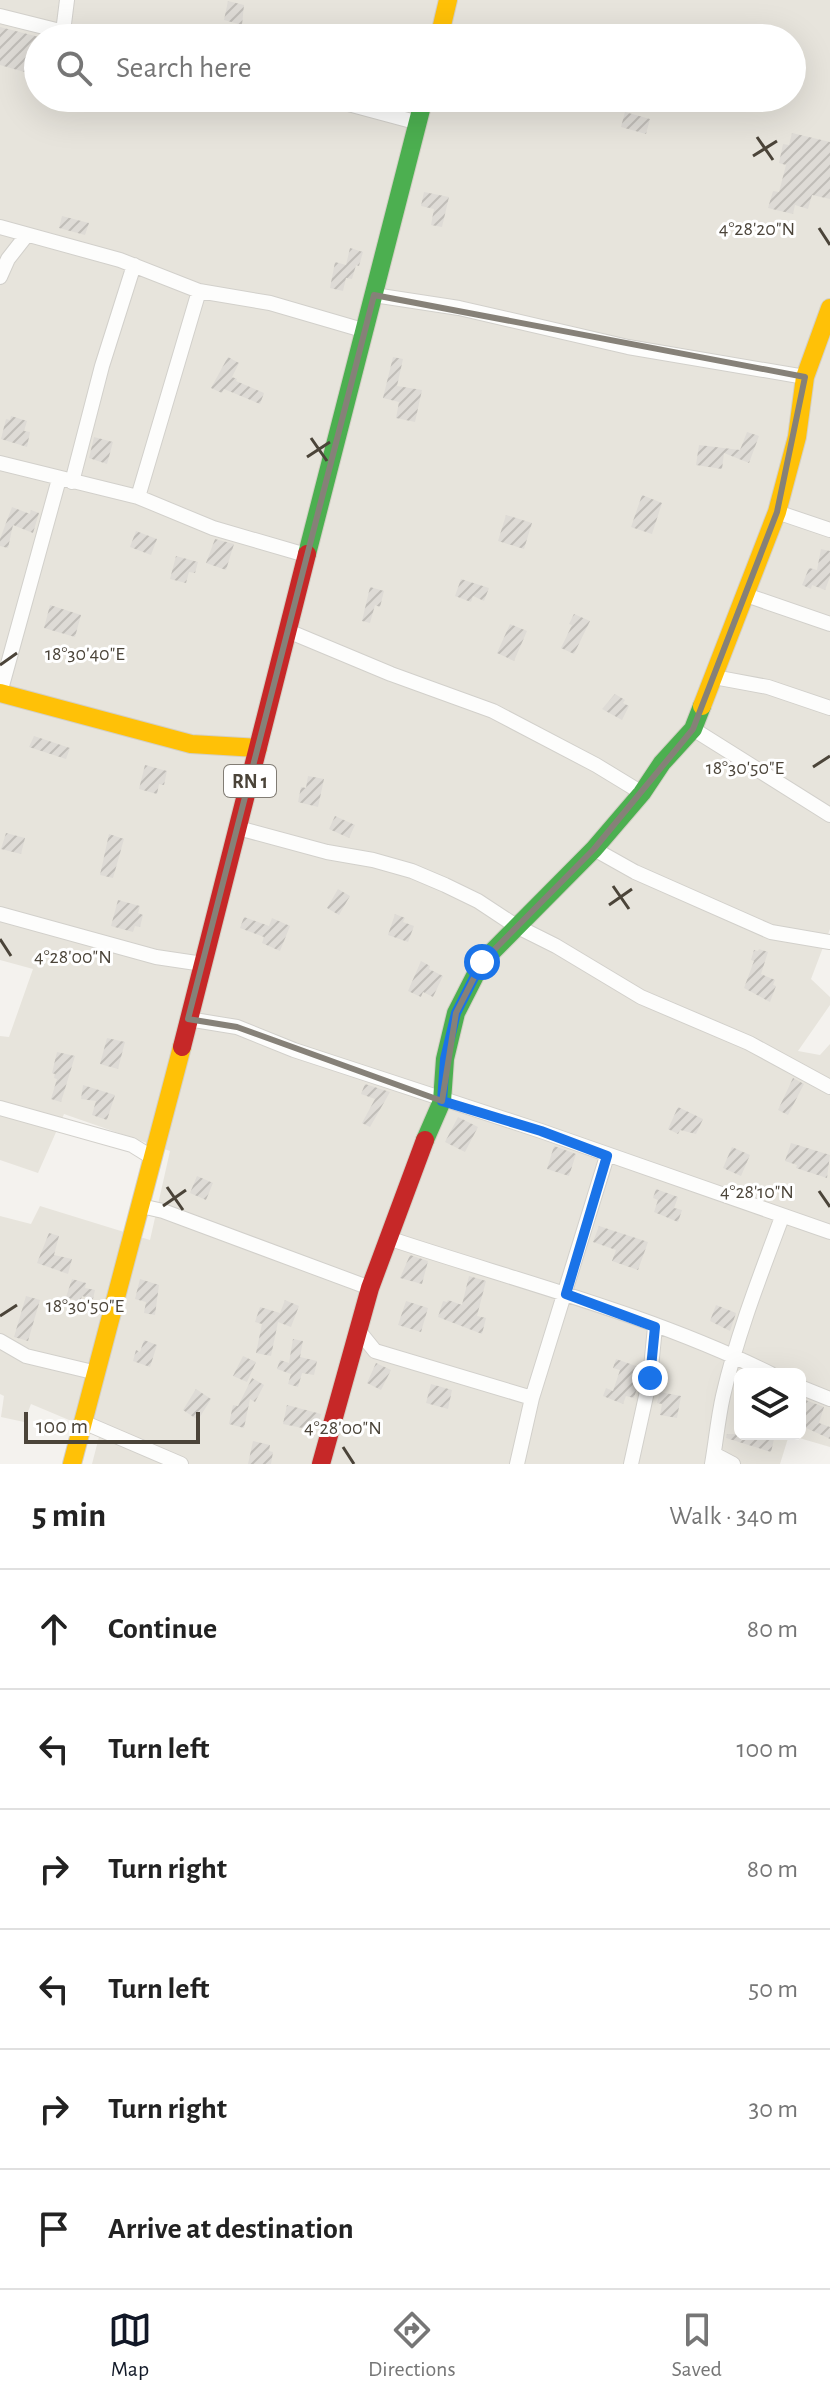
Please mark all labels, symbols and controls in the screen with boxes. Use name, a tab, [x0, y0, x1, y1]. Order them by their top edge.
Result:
search box	[24, 24, 806, 112]
icon: search	[52, 46, 96, 90]
text: Search here	[116, 53, 252, 83]
text: 4°28'20"N	[719, 219, 795, 239]
text: 18°30'40"E	[45, 644, 125, 664]
text: 18°30'50"E	[706, 758, 785, 778]
road number: RN 1	[224, 765, 276, 797]
route start	[464, 944, 500, 980]
text: 4°28'00"N	[34, 947, 112, 967]
text: 4°28'10"N	[720, 1182, 794, 1202]
text: 18°30'50"E	[46, 1296, 125, 1316]
route end	[632, 1360, 668, 1396]
map controls	[734, 1368, 806, 1440]
button: layers	[734, 1368, 806, 1440]
scale bar	[24, 1408, 200, 1444]
text: 100 m	[36, 1415, 88, 1437]
text: 4°28'00"N	[304, 1418, 382, 1438]
text: 5 min	[32, 1499, 106, 1533]
text: Walk · 340 m	[669, 1503, 798, 1529]
icon: ahead	[32, 1607, 76, 1651]
text: Continue	[108, 1614, 217, 1644]
text: 80 m	[747, 1616, 798, 1642]
icon: left	[32, 1727, 76, 1771]
text: Turn left	[108, 1734, 209, 1764]
text: 100 m	[737, 1736, 798, 1762]
icon: right	[32, 1847, 76, 1891]
text: Turn right	[108, 1854, 227, 1884]
text: 80 m	[747, 1856, 798, 1882]
icon: left	[32, 1967, 76, 2011]
text: Turn left	[108, 1974, 209, 2004]
text: 50 m	[748, 1976, 798, 2002]
icon: right	[32, 2087, 76, 2131]
text: Turn right	[108, 2094, 227, 2124]
text: 30 m	[748, 2096, 798, 2122]
icon: arrive	[32, 2207, 76, 2251]
text: Arrive at destination	[108, 2214, 354, 2244]
tab: Map	[108, 2308, 152, 2382]
tab: Directions	[368, 2308, 456, 2382]
tab: Saved	[672, 2308, 722, 2382]

